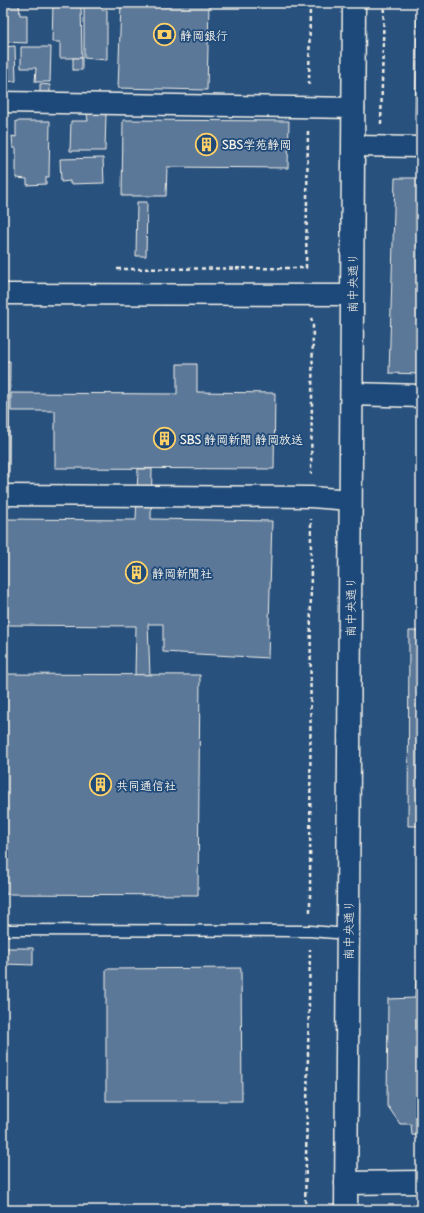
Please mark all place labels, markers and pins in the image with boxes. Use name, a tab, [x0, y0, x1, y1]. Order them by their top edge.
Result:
bank icon: 静岡銀行	[151, 22, 177, 48]
place label: 静岡銀行	[180, 28, 228, 43]
building icon: SBS学苑静岡	[193, 131, 219, 157]
place label: SBS学苑静岡	[222, 137, 291, 152]
building icon: SBS 静岡新聞 静岡放送	[152, 426, 178, 452]
place label: SBS 静岡新聞 静岡放送	[180, 432, 303, 447]
building icon: 静岡新聞社	[124, 560, 150, 586]
place label: 静岡新聞社	[152, 566, 212, 581]
building icon: 共同通信社	[88, 772, 114, 798]
place label: 共同通信社	[116, 778, 176, 793]

